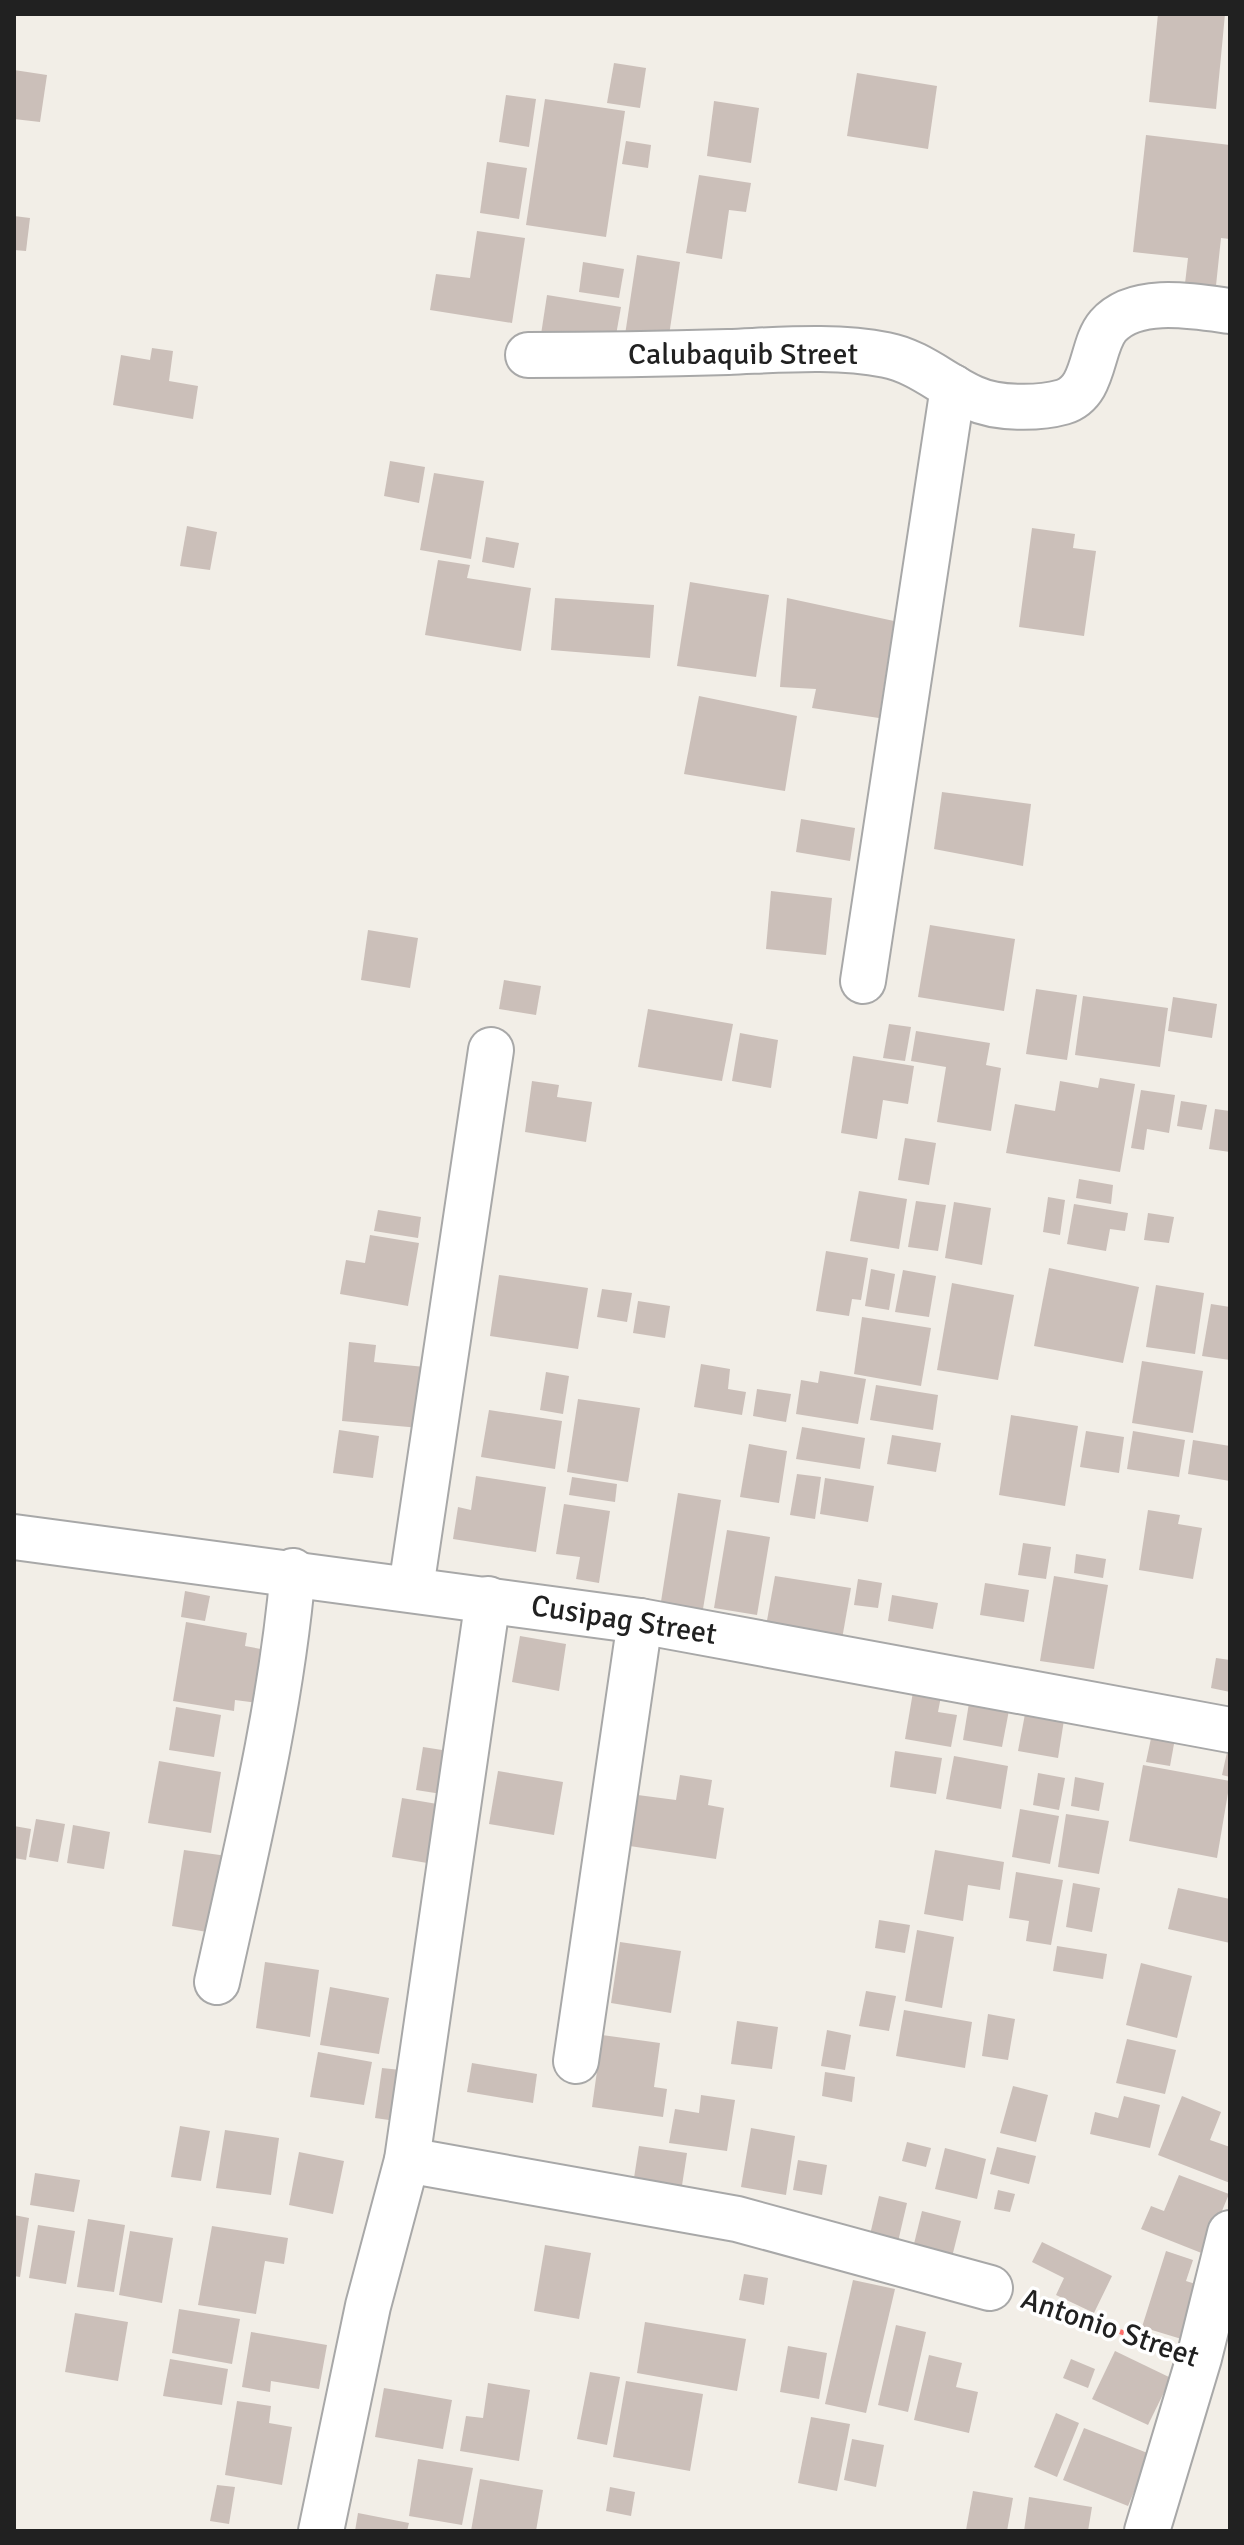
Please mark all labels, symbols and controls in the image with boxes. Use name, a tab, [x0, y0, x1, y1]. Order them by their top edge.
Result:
street label: Calubaquib Street	[628, 336, 858, 373]
street label: Cusipag Street	[529, 1587, 719, 1653]
street label: Antonio Street	[1016, 2280, 1204, 2376]

